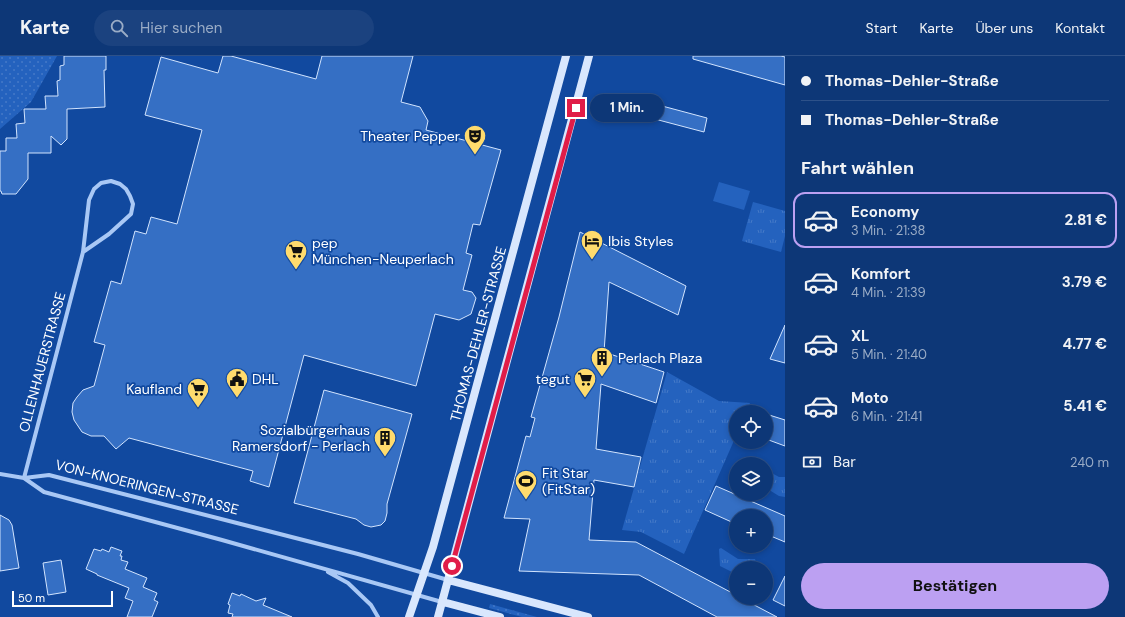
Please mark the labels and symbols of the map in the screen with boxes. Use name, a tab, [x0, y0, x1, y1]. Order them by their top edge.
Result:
callout: 1 Min.	[590, 94, 664, 122]
route end	[567, 99, 585, 117]
theatre icon: Theater Pepper	[462, 123, 488, 156]
place label: Theater Pepper	[360, 127, 460, 145]
hotel icon: Ibis Styles	[579, 228, 605, 261]
place label: Ibis Styles	[608, 232, 674, 250]
place label: pep München-Neuperlach	[312, 234, 454, 268]
supermarket icon: pep München-Neuperlach	[283, 238, 309, 271]
street label: THOMAS-DEHLER-STRASSE	[446, 244, 510, 424]
street label: OLLENHAUERSTRASSE	[15, 290, 69, 434]
building icon: Perlach Plaza	[589, 345, 615, 378]
place label: Perlach Plaza	[618, 349, 702, 367]
public building icon: DHL	[224, 366, 250, 399]
supermarket icon: tegut	[572, 366, 598, 399]
place label: DHL	[252, 370, 279, 388]
place label: tegut	[535, 370, 570, 388]
supermarket icon: Kaufland	[185, 376, 211, 409]
place label: Kaufland	[126, 380, 182, 398]
place label: Sozialbürgerhaus Ramersdorf - Perlach	[232, 421, 370, 455]
building icon: Sozialbürgerhaus Ramersdorf - Perlach	[372, 425, 398, 458]
street label: VON-KNOERINGEN-STRASSE	[54, 456, 241, 519]
place label: Fit Star (FitStar)	[542, 464, 595, 498]
sports icon: Fit Star (FitStar)	[513, 468, 539, 501]
route start	[443, 557, 461, 575]
scale bar	[12, 589, 113, 608]

